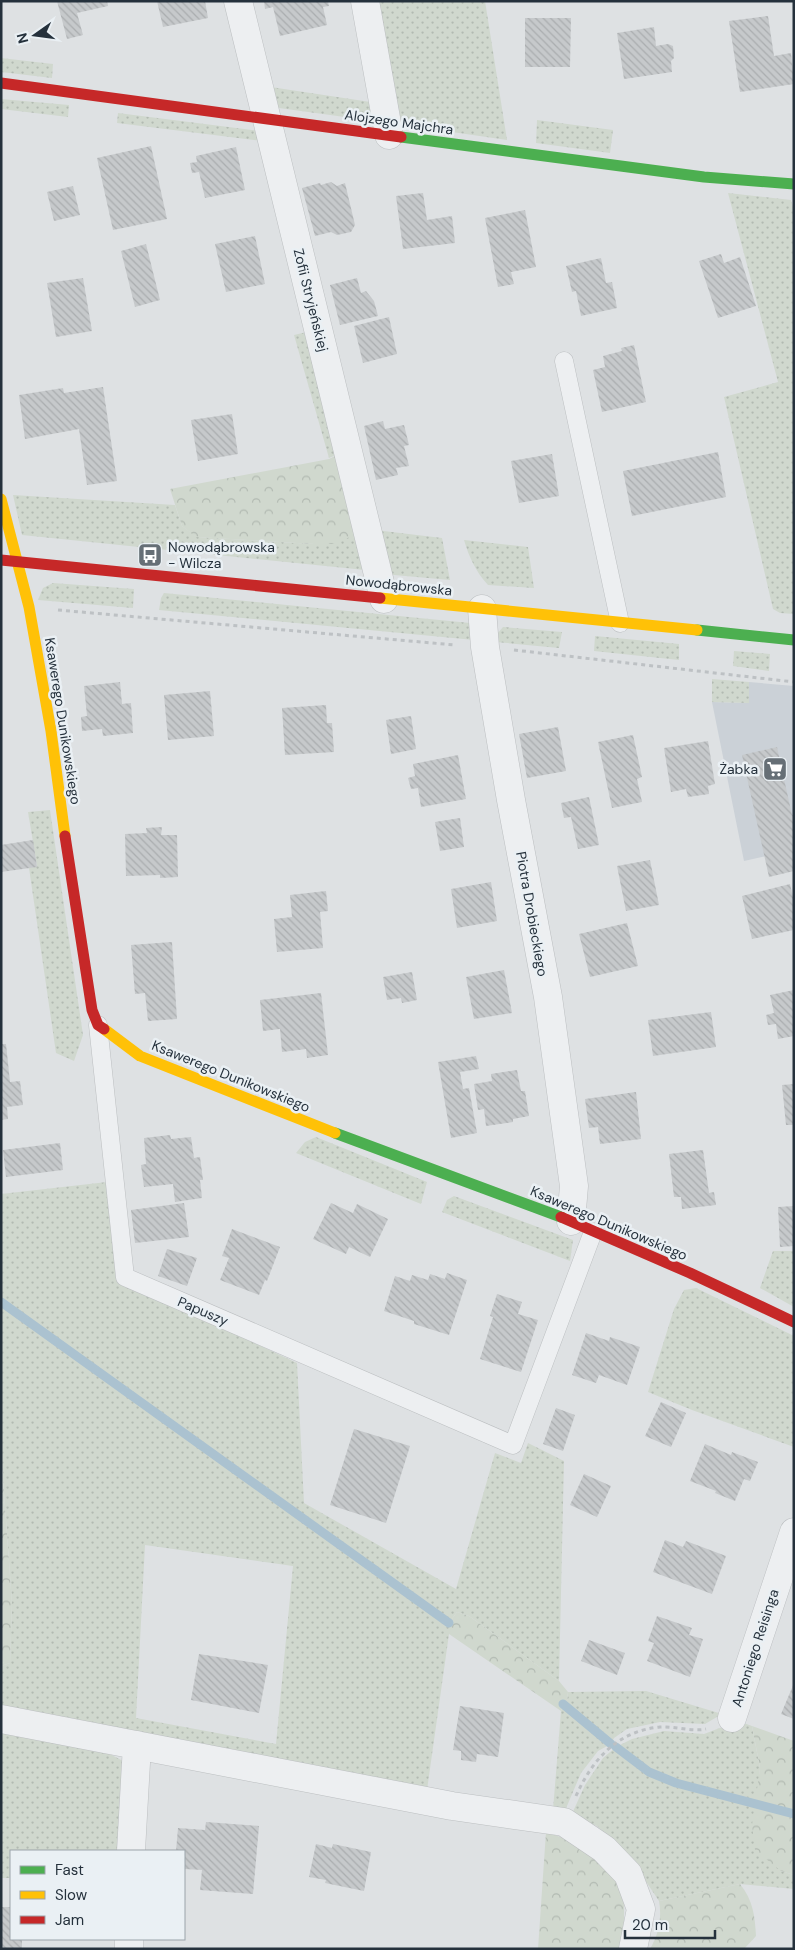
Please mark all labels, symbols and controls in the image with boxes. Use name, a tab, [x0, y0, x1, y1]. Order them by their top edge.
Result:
north arrow	[10, 10, 60, 60]
text: N	[12, 31, 32, 45]
street label: Alojzego Majchra	[343, 105, 455, 139]
street label: Zofii Stryjeńskiej	[289, 247, 333, 353]
place label: Nowodąbrowska - Wilcza	[168, 538, 275, 572]
bus stop icon: Nowodąbrowska - Wilcza	[137, 542, 163, 568]
street label: Nowodąbrowska	[345, 570, 453, 600]
street label: Ksawerego Dunikowskiego	[41, 636, 85, 806]
supermarket icon: Żabka	[762, 756, 788, 782]
place label: Żabka	[719, 760, 758, 778]
street label: Piotra Drobieckiego	[512, 850, 552, 978]
street label: Ksawerego Dunikowskiego	[149, 1036, 313, 1116]
street label: Ksawerego Dunikowskiego	[528, 1182, 690, 1264]
street label: Papuszy	[175, 1292, 231, 1330]
street label: Antoniego Reisinga	[727, 1587, 783, 1709]
legend	[10, 1850, 185, 1940]
text: Fast	[55, 1860, 84, 1880]
text: Slow	[55, 1885, 88, 1905]
scale bar	[625, 1908, 715, 1940]
text: Jam	[55, 1910, 84, 1930]
text: 20 m	[632, 1915, 668, 1935]

